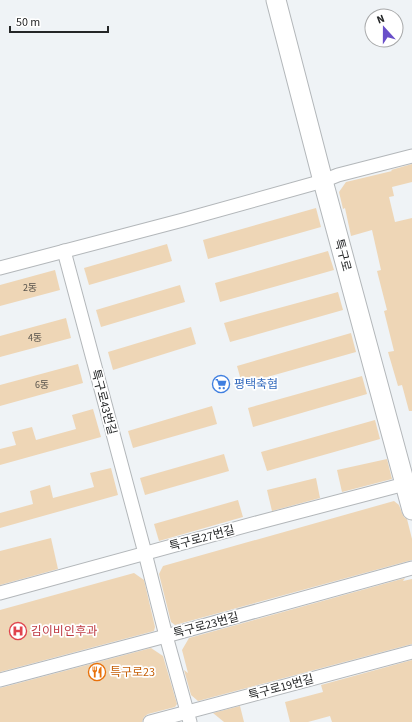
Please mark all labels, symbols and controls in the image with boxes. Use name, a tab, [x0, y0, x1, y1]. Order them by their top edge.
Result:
scale bar	[10, 8, 108, 34]
north arrow	[364, 8, 404, 48]
text: N	[374, 11, 387, 27]
text: 50 m	[16, 14, 40, 31]
street label: 특구로	[330, 237, 355, 273]
house number: 2동	[23, 281, 37, 295]
house number: 4동	[28, 331, 42, 345]
street label: 특구로43번길	[87, 368, 120, 437]
supermarket icon: 평택축협	[211, 374, 231, 394]
place label: 평택축협	[234, 376, 278, 393]
house number: 6동	[35, 378, 49, 392]
street label: 특구로27번길	[168, 522, 237, 555]
street label: 특구로23번길	[172, 609, 241, 642]
hospital icon: 김이비인후과	[8, 621, 28, 641]
place label: 김이비인후과	[31, 623, 97, 640]
restaurant icon: 특구로23	[87, 662, 107, 682]
place label: 특구로23	[110, 664, 155, 681]
street label: 특구로19번길	[247, 671, 316, 704]

